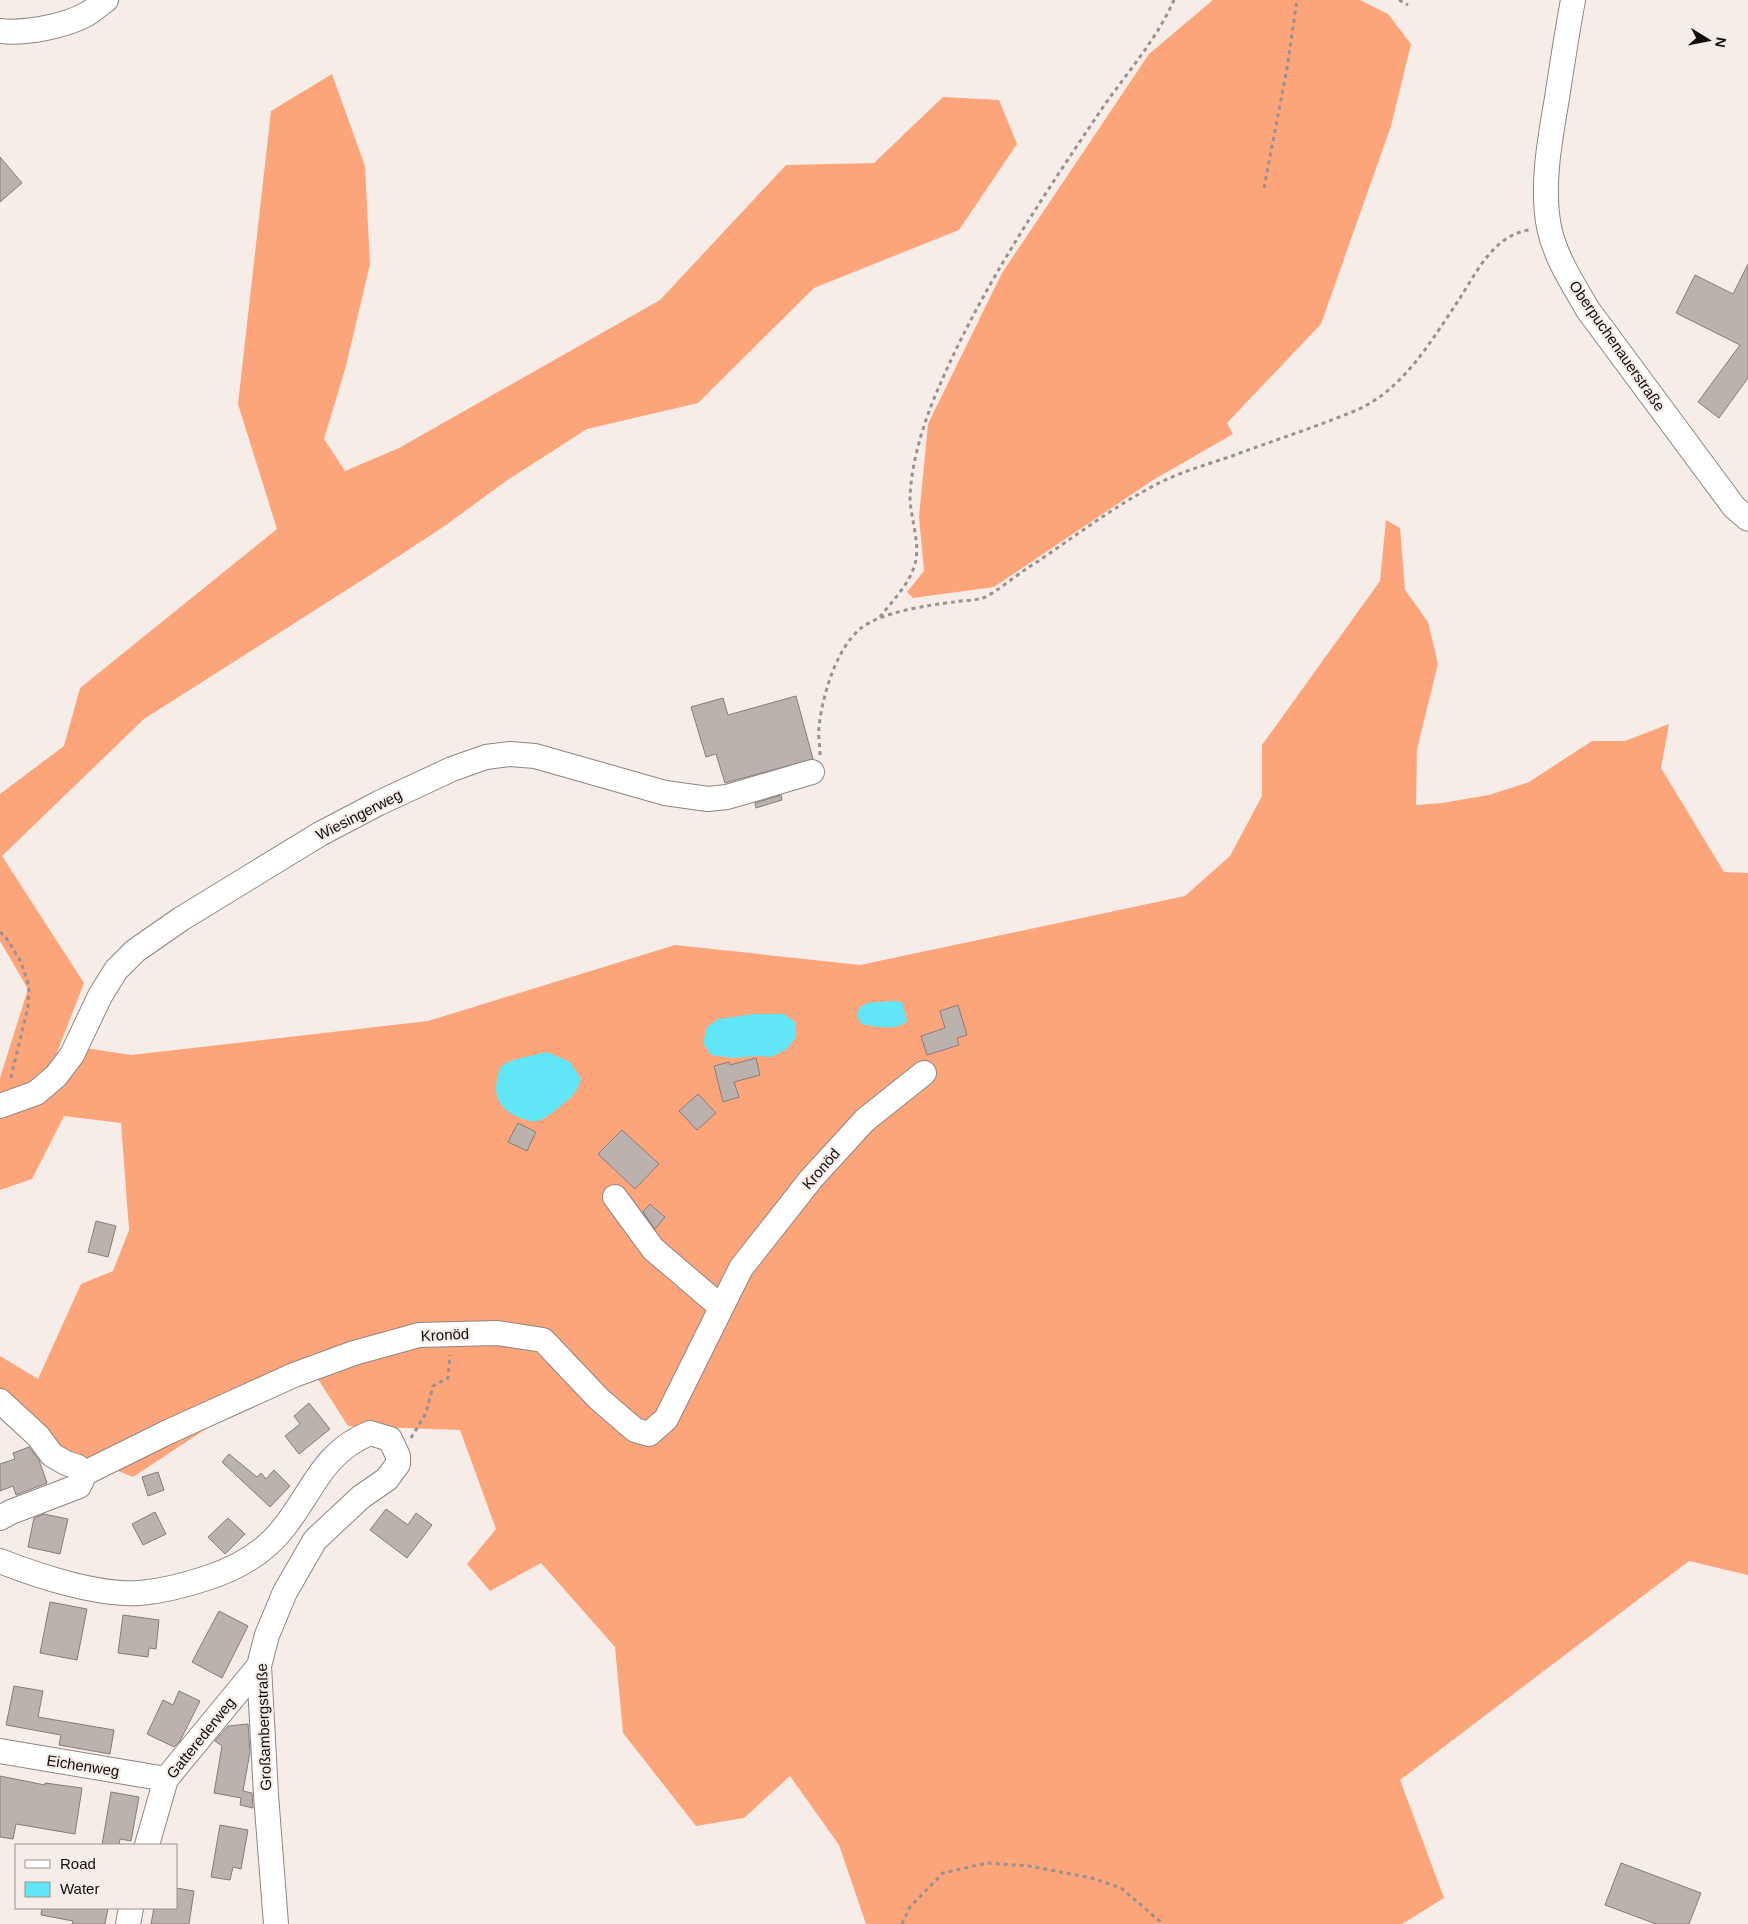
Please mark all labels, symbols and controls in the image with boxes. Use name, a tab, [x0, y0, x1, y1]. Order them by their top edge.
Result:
north arrow	[1683, 15, 1733, 65]
text: N	[1712, 36, 1730, 49]
street label: Oberpuchenauerstraße	[1566, 277, 1669, 414]
street label: Wiesingerweg	[313, 786, 405, 844]
street label: Kronöd	[798, 1145, 843, 1193]
street label: Kronöd	[420, 1325, 470, 1344]
street label: Großambergstraße	[253, 1663, 274, 1791]
street label: Gatterederweg	[163, 1694, 238, 1782]
street label: Eichenweg	[46, 1751, 121, 1780]
legend	[15, 1844, 178, 1909]
text: Road	[60, 1855, 96, 1872]
text: Water	[60, 1880, 99, 1897]

